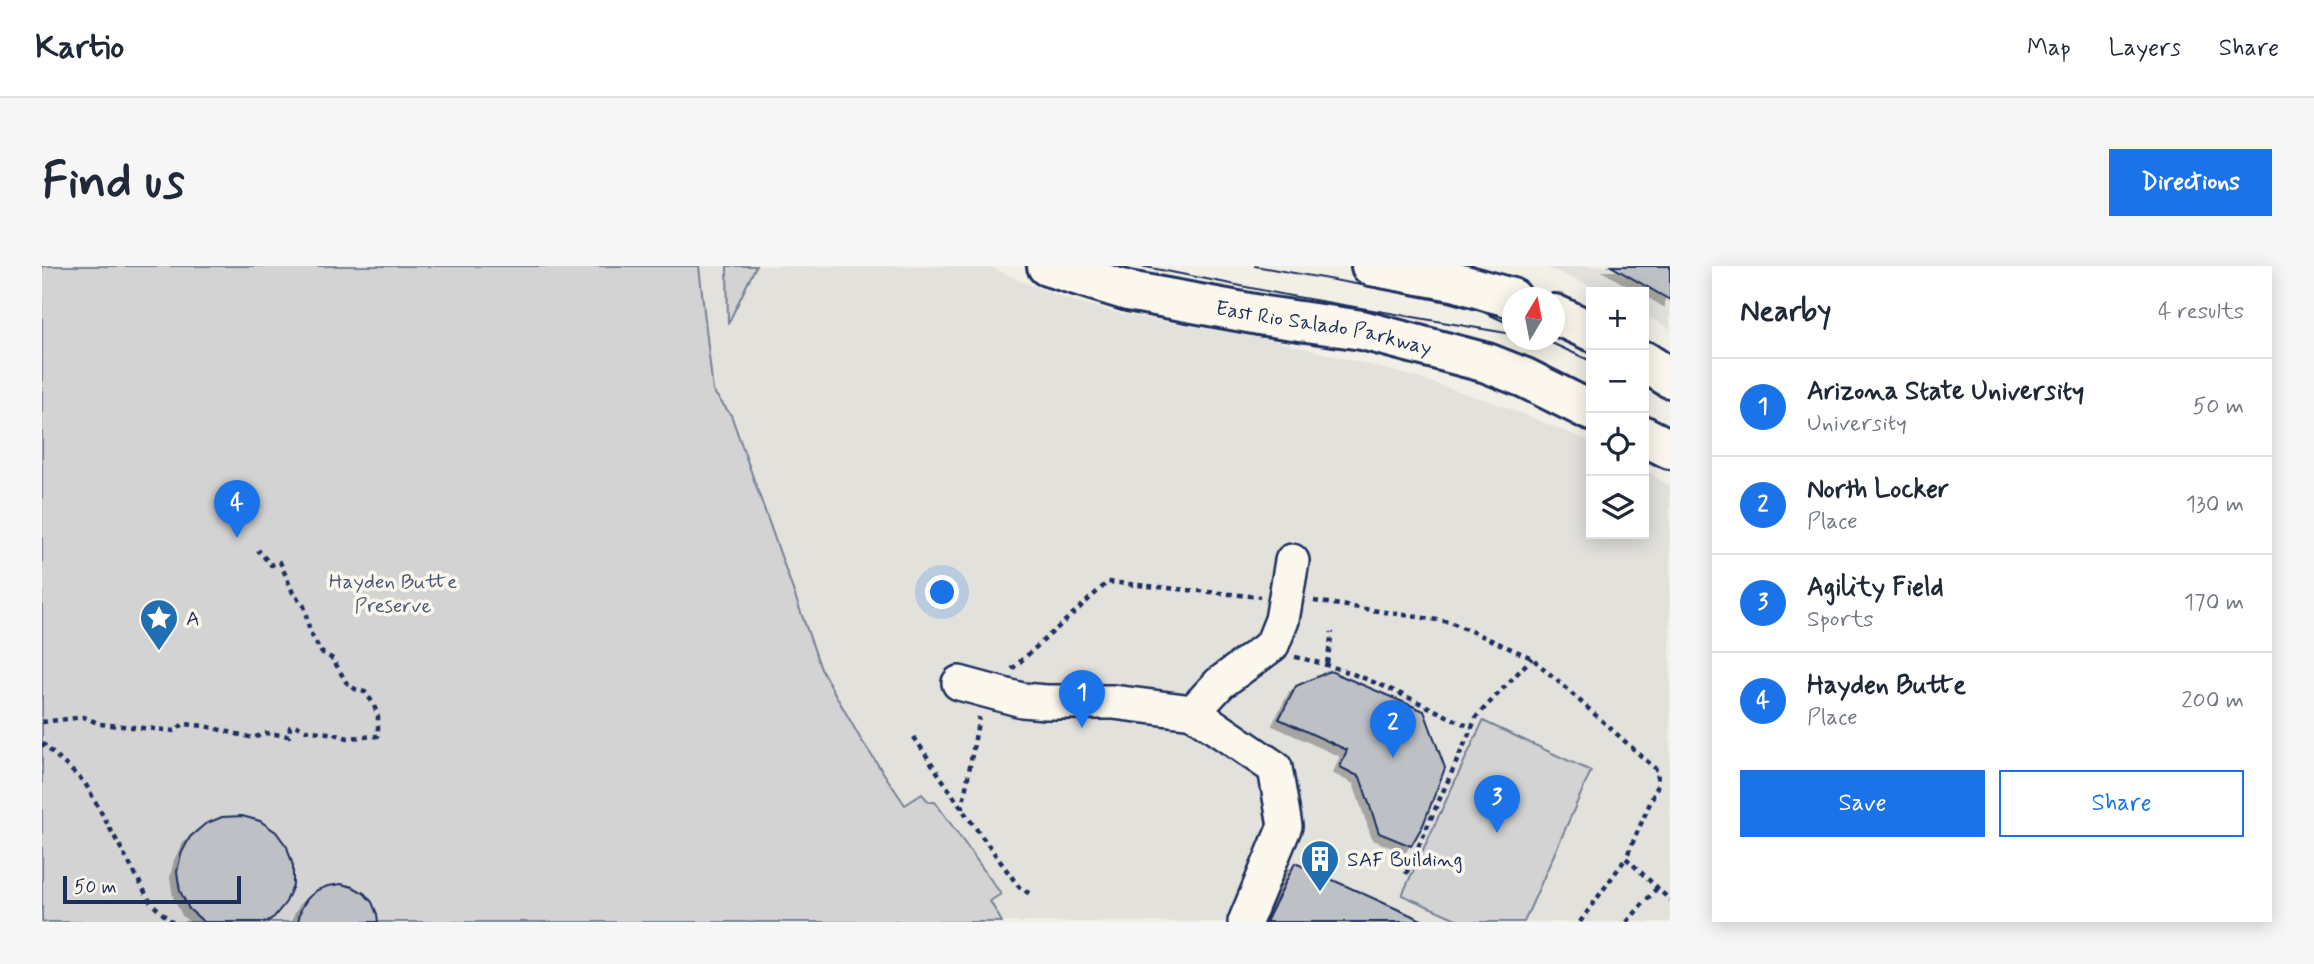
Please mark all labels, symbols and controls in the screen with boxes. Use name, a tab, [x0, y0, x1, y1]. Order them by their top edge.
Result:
text: Kartio	[35, 26, 124, 70]
text: Map	[2027, 33, 2071, 64]
text: Layers	[2109, 33, 2181, 64]
text: Share	[2219, 33, 2279, 64]
button: Directions	[2109, 149, 2272, 216]
text: Find us	[42, 150, 185, 215]
north arrow	[1502, 287, 1565, 350]
map controls	[1586, 287, 1649, 539]
button: +	[1586, 287, 1649, 350]
text: Nearby	[1740, 292, 1831, 331]
street label: East Rio Salado Parkway	[1213, 294, 1435, 363]
text: 4 results	[2158, 297, 2244, 327]
button: −	[1586, 350, 1649, 413]
text: Arizona State University	[1807, 375, 2084, 409]
text: 1	[1758, 392, 1768, 422]
text: 50 m	[2193, 392, 2244, 422]
text: University	[1807, 409, 1907, 439]
button: locate	[1586, 413, 1649, 476]
text: North Locker	[1807, 473, 1949, 507]
button: layers	[1586, 476, 1649, 539]
pin: 4	[214, 480, 260, 538]
text: 2	[1757, 490, 1769, 520]
text: 130 m	[2186, 490, 2244, 520]
text: Place	[1807, 507, 1858, 537]
park label: Hayden Butte Preserve	[329, 568, 457, 620]
text: Agility Field	[1807, 571, 1944, 605]
your location	[925, 575, 959, 609]
text: 3	[1758, 588, 1768, 618]
text: 170 m	[2184, 588, 2244, 618]
place icon: A	[138, 597, 180, 652]
place label: A	[186, 605, 200, 633]
text: Sports	[1807, 605, 1874, 635]
text: Hayden Butte	[1807, 669, 1966, 703]
pin: 1	[1059, 670, 1105, 728]
text: 4	[1756, 686, 1770, 716]
text: 200 m	[2181, 686, 2244, 716]
pin: 2	[1370, 700, 1416, 758]
text: Place	[1807, 703, 1858, 733]
button: Save	[1740, 770, 1985, 837]
button: Share	[1999, 770, 2244, 837]
pin: 3	[1474, 775, 1520, 833]
building icon: SAF Building	[1299, 838, 1341, 893]
place label: SAF Building	[1347, 846, 1463, 874]
scale bar	[63, 873, 242, 905]
text: 50 m	[74, 875, 117, 900]

